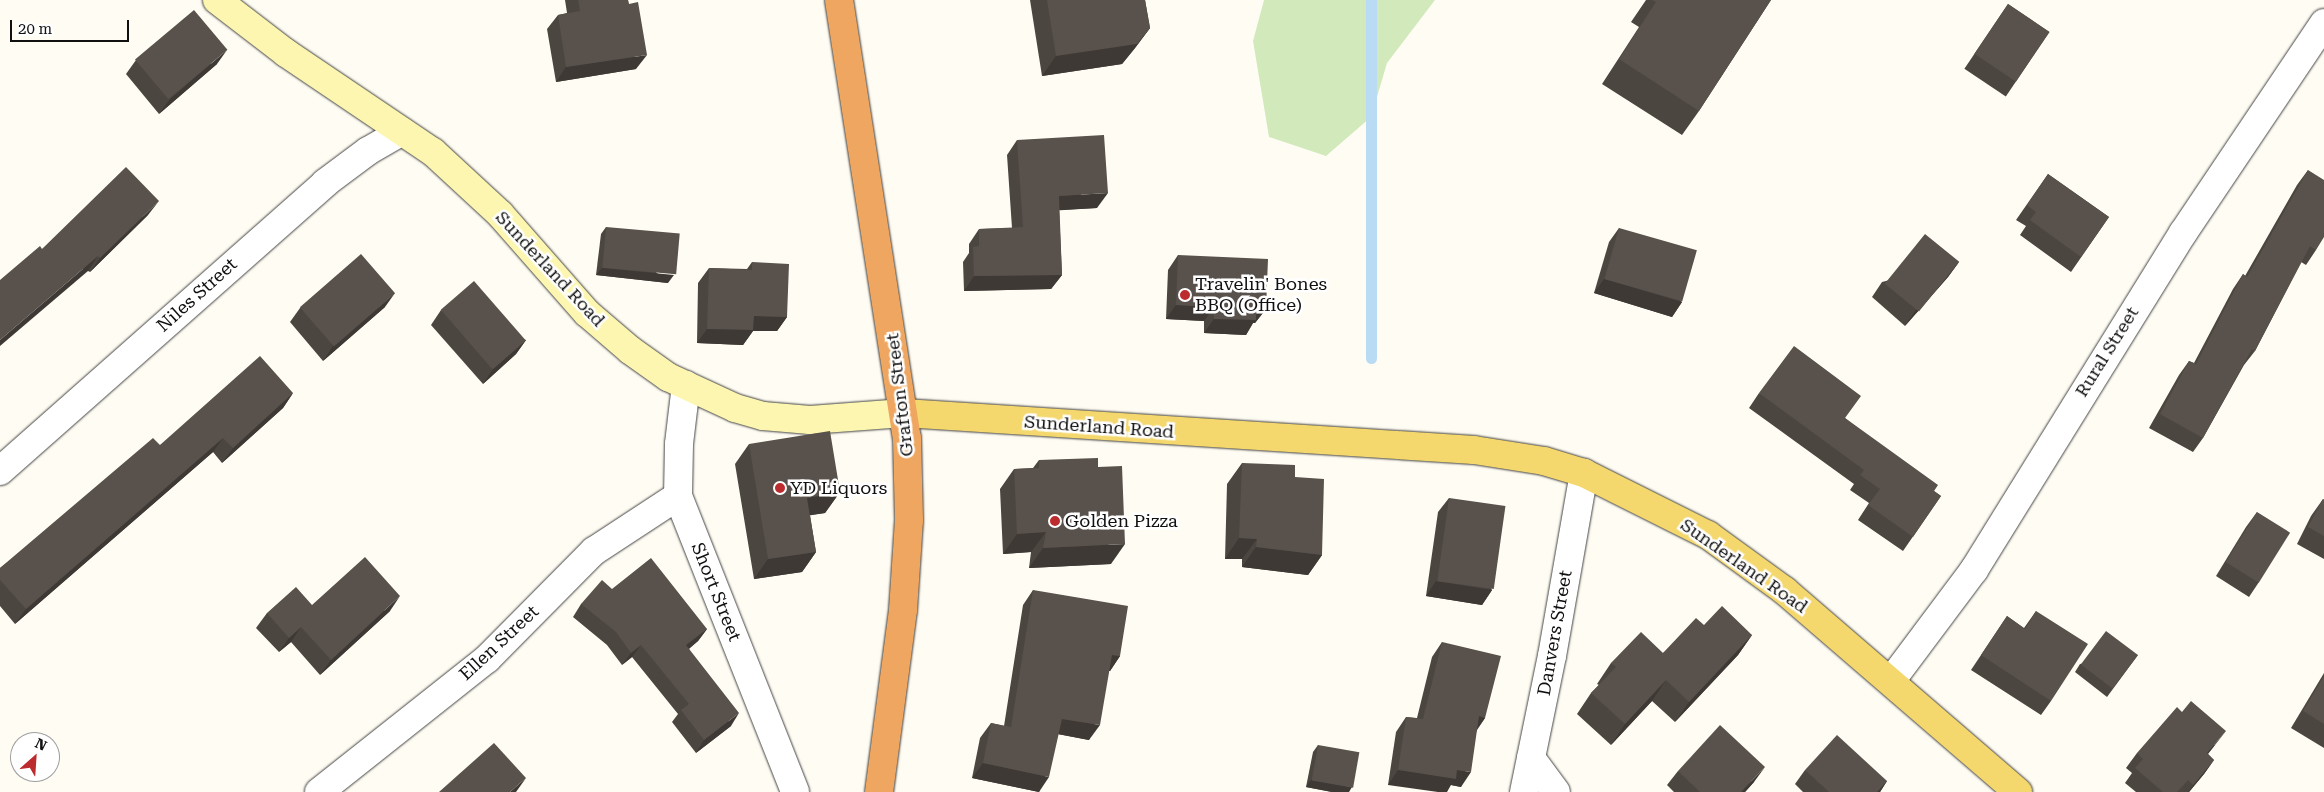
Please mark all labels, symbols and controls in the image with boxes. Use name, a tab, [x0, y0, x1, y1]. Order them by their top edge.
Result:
scale bar	[12, 10, 131, 42]
text: 20 m	[18, 20, 52, 38]
street label: Sunderland Road	[491, 207, 609, 331]
street label: Niles Street	[152, 253, 242, 337]
place label: Travelin' Bones BBQ (Office)	[1195, 274, 1327, 316]
marker: Travelin' Bones BBQ (Office)	[1179, 289, 1191, 301]
street label: Rural Street	[2071, 303, 2143, 401]
street label: Grafton Street	[882, 332, 918, 458]
street label: Sunderland Road	[1023, 411, 1175, 443]
place label: YD Liquors	[790, 477, 887, 499]
marker: YD Liquors	[774, 482, 786, 494]
place label: Golden Pizza	[1065, 510, 1178, 532]
street label: Sunderland Road	[1676, 514, 1812, 618]
marker: Golden Pizza	[1049, 515, 1061, 527]
street label: Short Street	[686, 540, 746, 644]
street label: Danvers Street	[1533, 569, 1577, 697]
street label: Ellen Street	[455, 601, 543, 685]
north arrow	[10, 732, 60, 782]
text: N	[33, 735, 49, 754]

